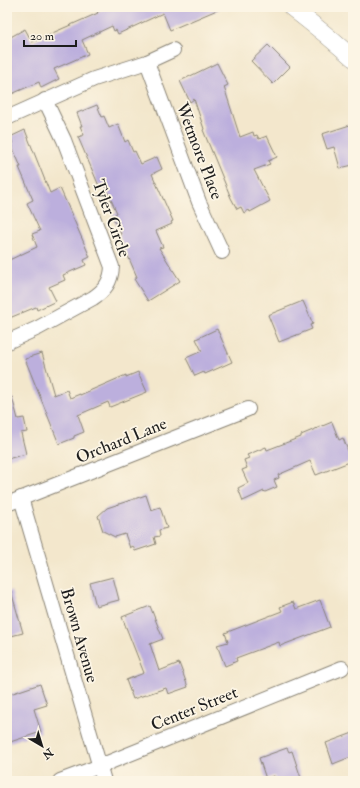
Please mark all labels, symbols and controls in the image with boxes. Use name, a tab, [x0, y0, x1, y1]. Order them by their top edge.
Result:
scale bar	[24, 22, 76, 48]
text: 20 m	[30, 29, 55, 44]
street label: Wetmore Place	[171, 99, 228, 203]
street label: Tyler Circle	[87, 177, 135, 260]
street label: Orchard Lane	[73, 413, 170, 468]
street label: Brown Avenue	[56, 585, 103, 685]
street label: Center Street	[148, 681, 241, 735]
north arrow	[22, 726, 62, 766]
text: N	[39, 745, 57, 762]

